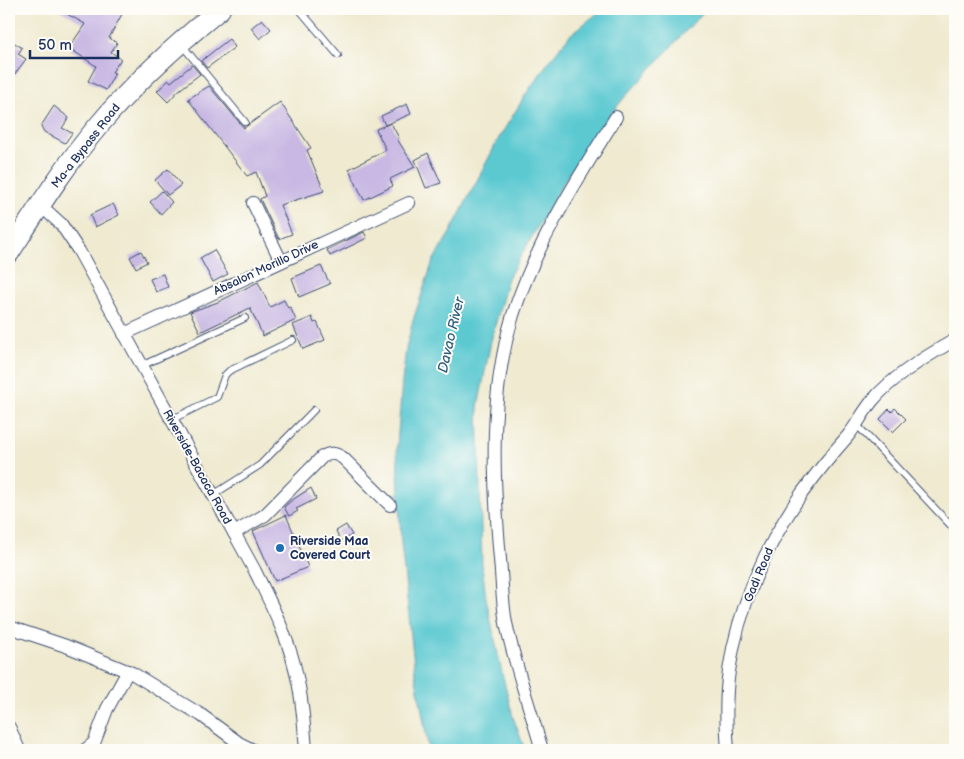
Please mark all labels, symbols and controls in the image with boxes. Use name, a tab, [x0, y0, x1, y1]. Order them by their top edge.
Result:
scale bar	[30, 28, 118, 60]
text: 50 m	[38, 36, 72, 55]
street label: Ma-a Bypass Road	[48, 101, 124, 191]
street label: Absalon Morillo Drive	[211, 237, 321, 299]
water label: Davao River	[434, 295, 468, 374]
street label: Riverside-Bacaca Road	[159, 407, 235, 527]
place label: Riverside Maa Covered Court	[290, 534, 370, 563]
marker: Riverside Maa Covered Court	[274, 542, 286, 554]
street label: Gadi Road	[741, 545, 777, 605]

